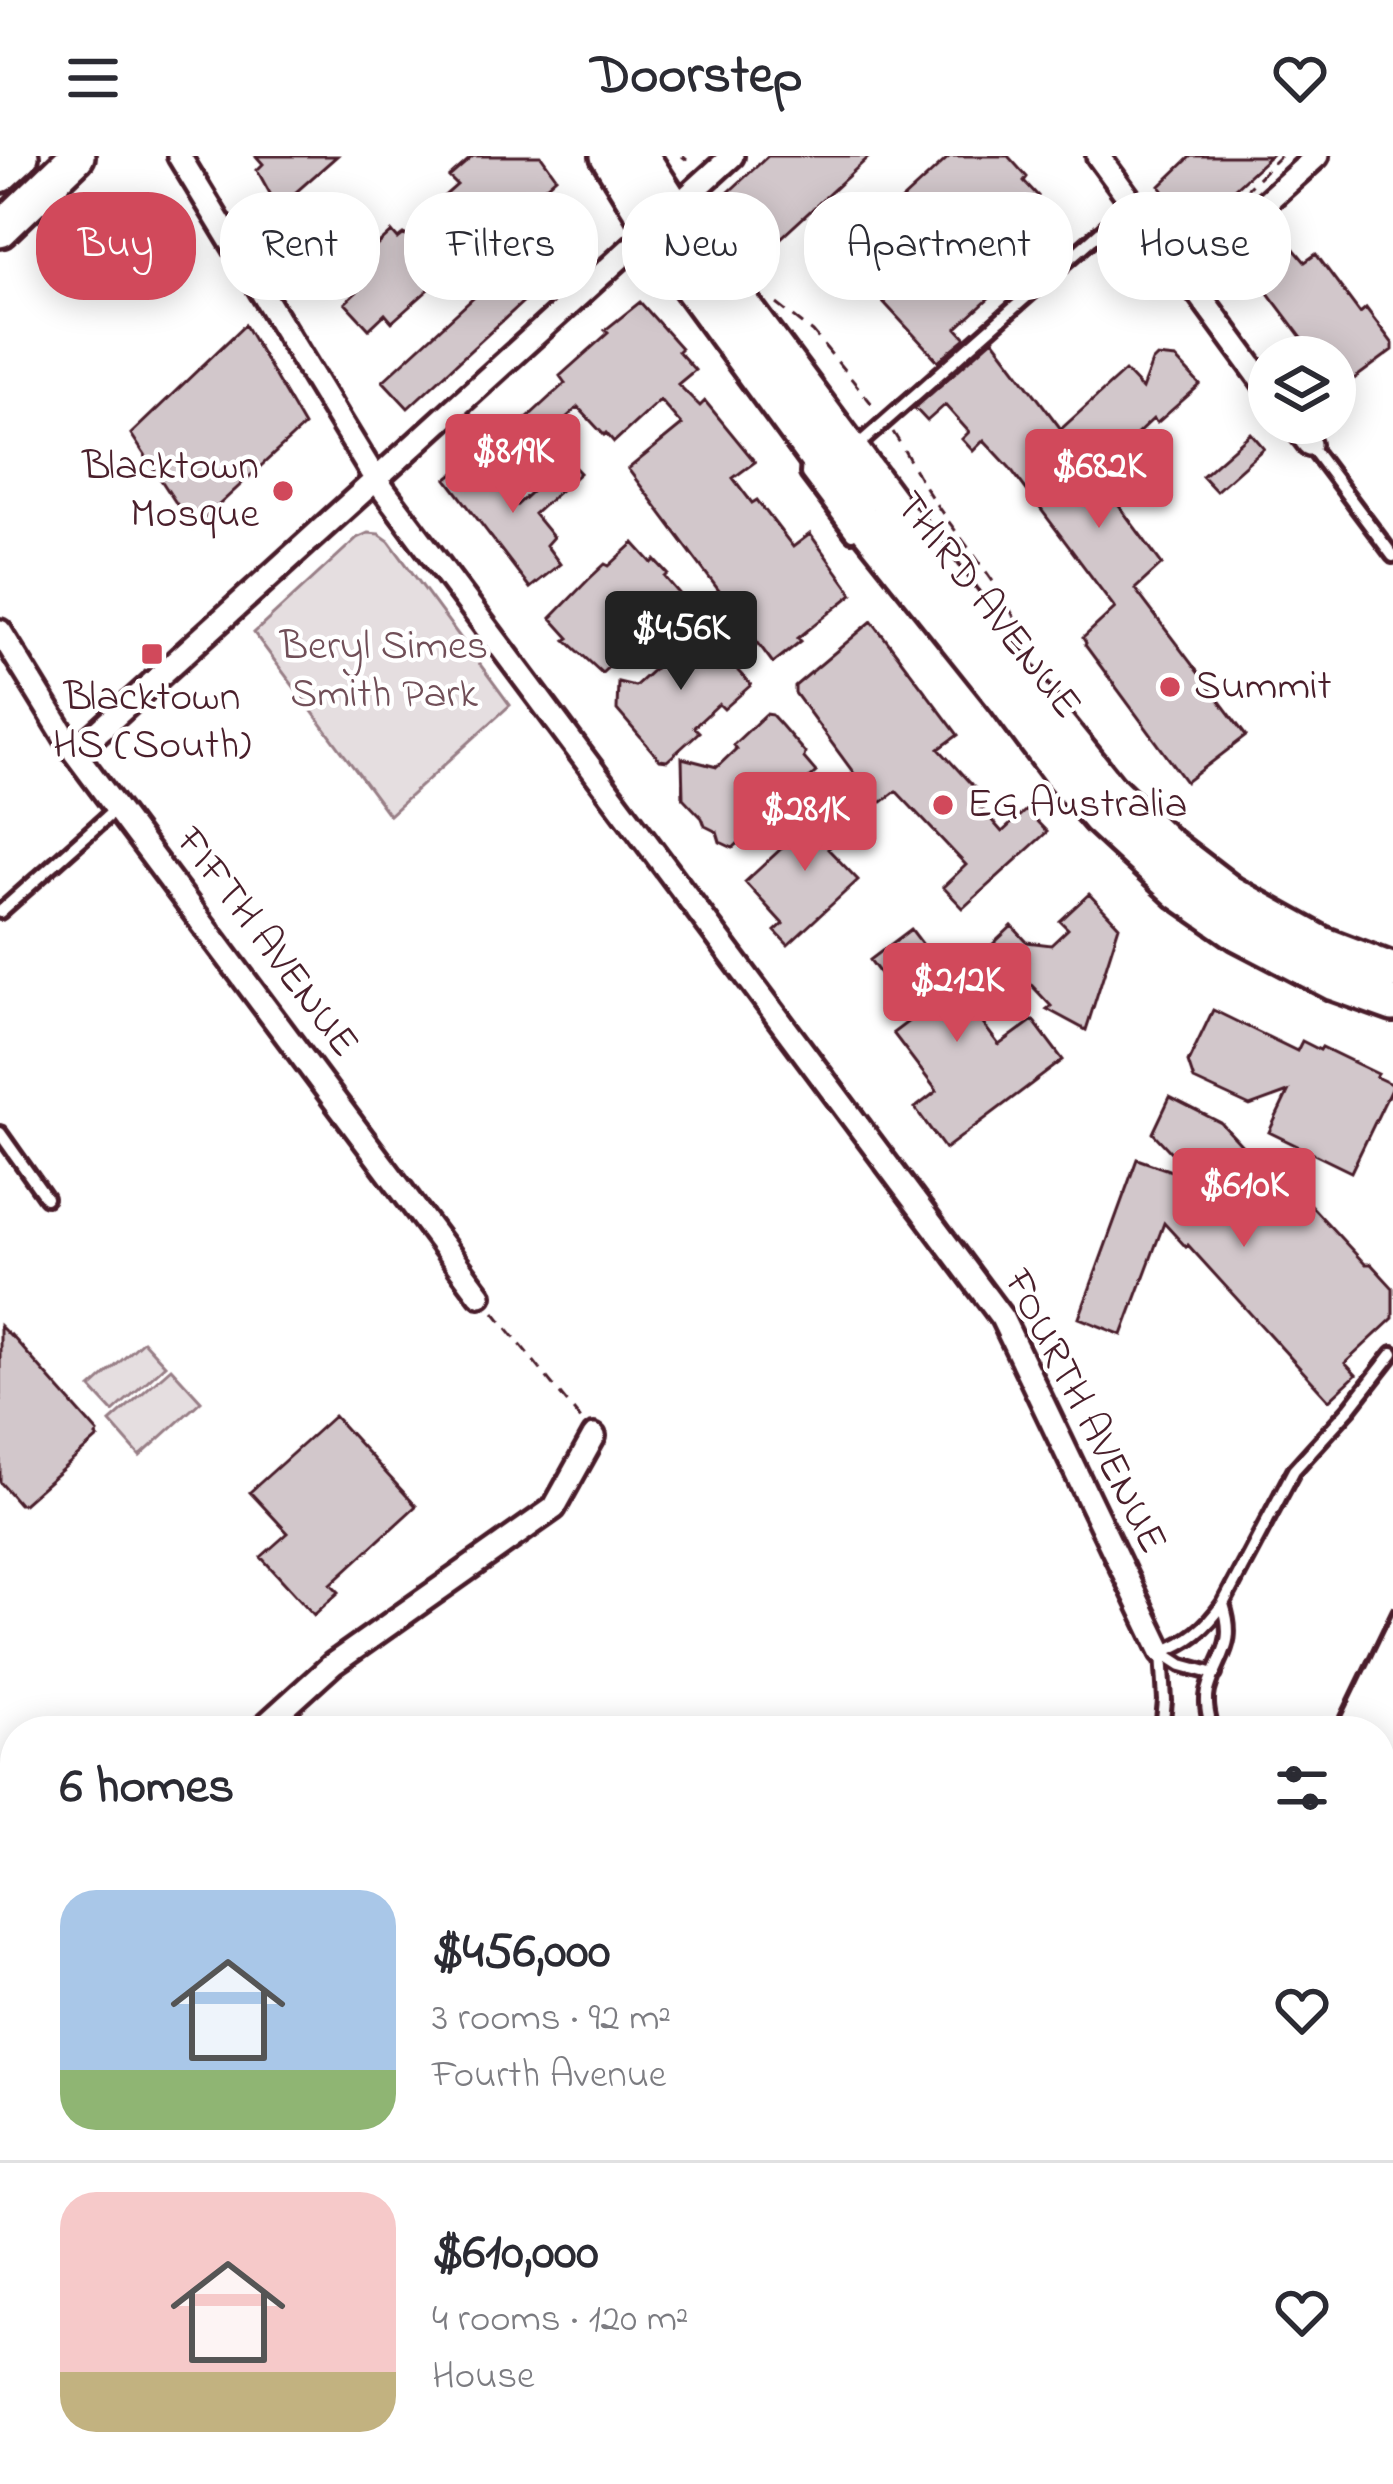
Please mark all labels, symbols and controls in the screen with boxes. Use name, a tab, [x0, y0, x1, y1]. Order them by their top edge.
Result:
text: Doorstep	[591, 39, 802, 117]
icon: menu	[60, 45, 126, 111]
icon: heart	[1267, 45, 1333, 111]
chip: Buy	[36, 192, 196, 300]
chip: Rent	[220, 192, 380, 300]
chip: Filters	[404, 192, 598, 300]
chip: New	[622, 192, 780, 300]
chip: Apartment	[804, 192, 1073, 300]
chip: House	[1097, 192, 1291, 300]
map controls	[1248, 336, 1356, 444]
button: layers	[1248, 336, 1356, 444]
pin: $819K	[429, 414, 597, 516]
text: $819K	[472, 424, 554, 481]
pin: $682K	[1015, 429, 1183, 531]
place label: Blacktown Mosque	[81, 437, 259, 546]
text: $682K	[1052, 439, 1146, 496]
marker: Blacktown Mosque	[270, 478, 296, 504]
street label: THIRD AVENUE	[879, 479, 1095, 733]
pin: $456K	[597, 591, 765, 693]
text: $456K	[632, 601, 730, 658]
park label: Beryl Simes Smith Park	[279, 617, 488, 726]
marker: Blacktown HS (South)	[139, 641, 165, 667]
place label: Summit	[1194, 657, 1332, 718]
place label: Blacktown HS (South)	[53, 668, 251, 777]
marker: Summit	[1157, 674, 1183, 700]
pin: $281K	[721, 772, 889, 874]
place label: EG Australia	[967, 775, 1188, 836]
text: $281K	[761, 782, 849, 839]
marker: EG Australia	[930, 792, 956, 818]
street label: FIFTH AVENUE	[158, 814, 373, 1071]
pin: $212K	[873, 943, 1041, 1045]
text: $212K	[910, 953, 1004, 1010]
pin: $610K	[1160, 1148, 1328, 1250]
text: $610K	[1200, 1158, 1288, 1215]
street label: FOURTH AVENUE	[986, 1258, 1182, 1565]
text: 6 homes	[60, 1751, 234, 1826]
icon: filters	[1269, 1755, 1335, 1821]
text: $456,000	[432, 1916, 610, 1991]
icon: home	[156, 1938, 300, 2082]
icon: heart	[1269, 1977, 1335, 2043]
text: 3 rooms · 92 m²	[432, 1991, 671, 2048]
text: Fourth Avenue	[432, 2048, 666, 2105]
text: $610,000	[432, 2217, 598, 2292]
icon: home	[156, 2240, 300, 2384]
icon: heart	[1269, 2279, 1335, 2345]
text: 4 rooms · 120 m²	[432, 2292, 689, 2349]
text: House	[432, 2349, 534, 2406]

